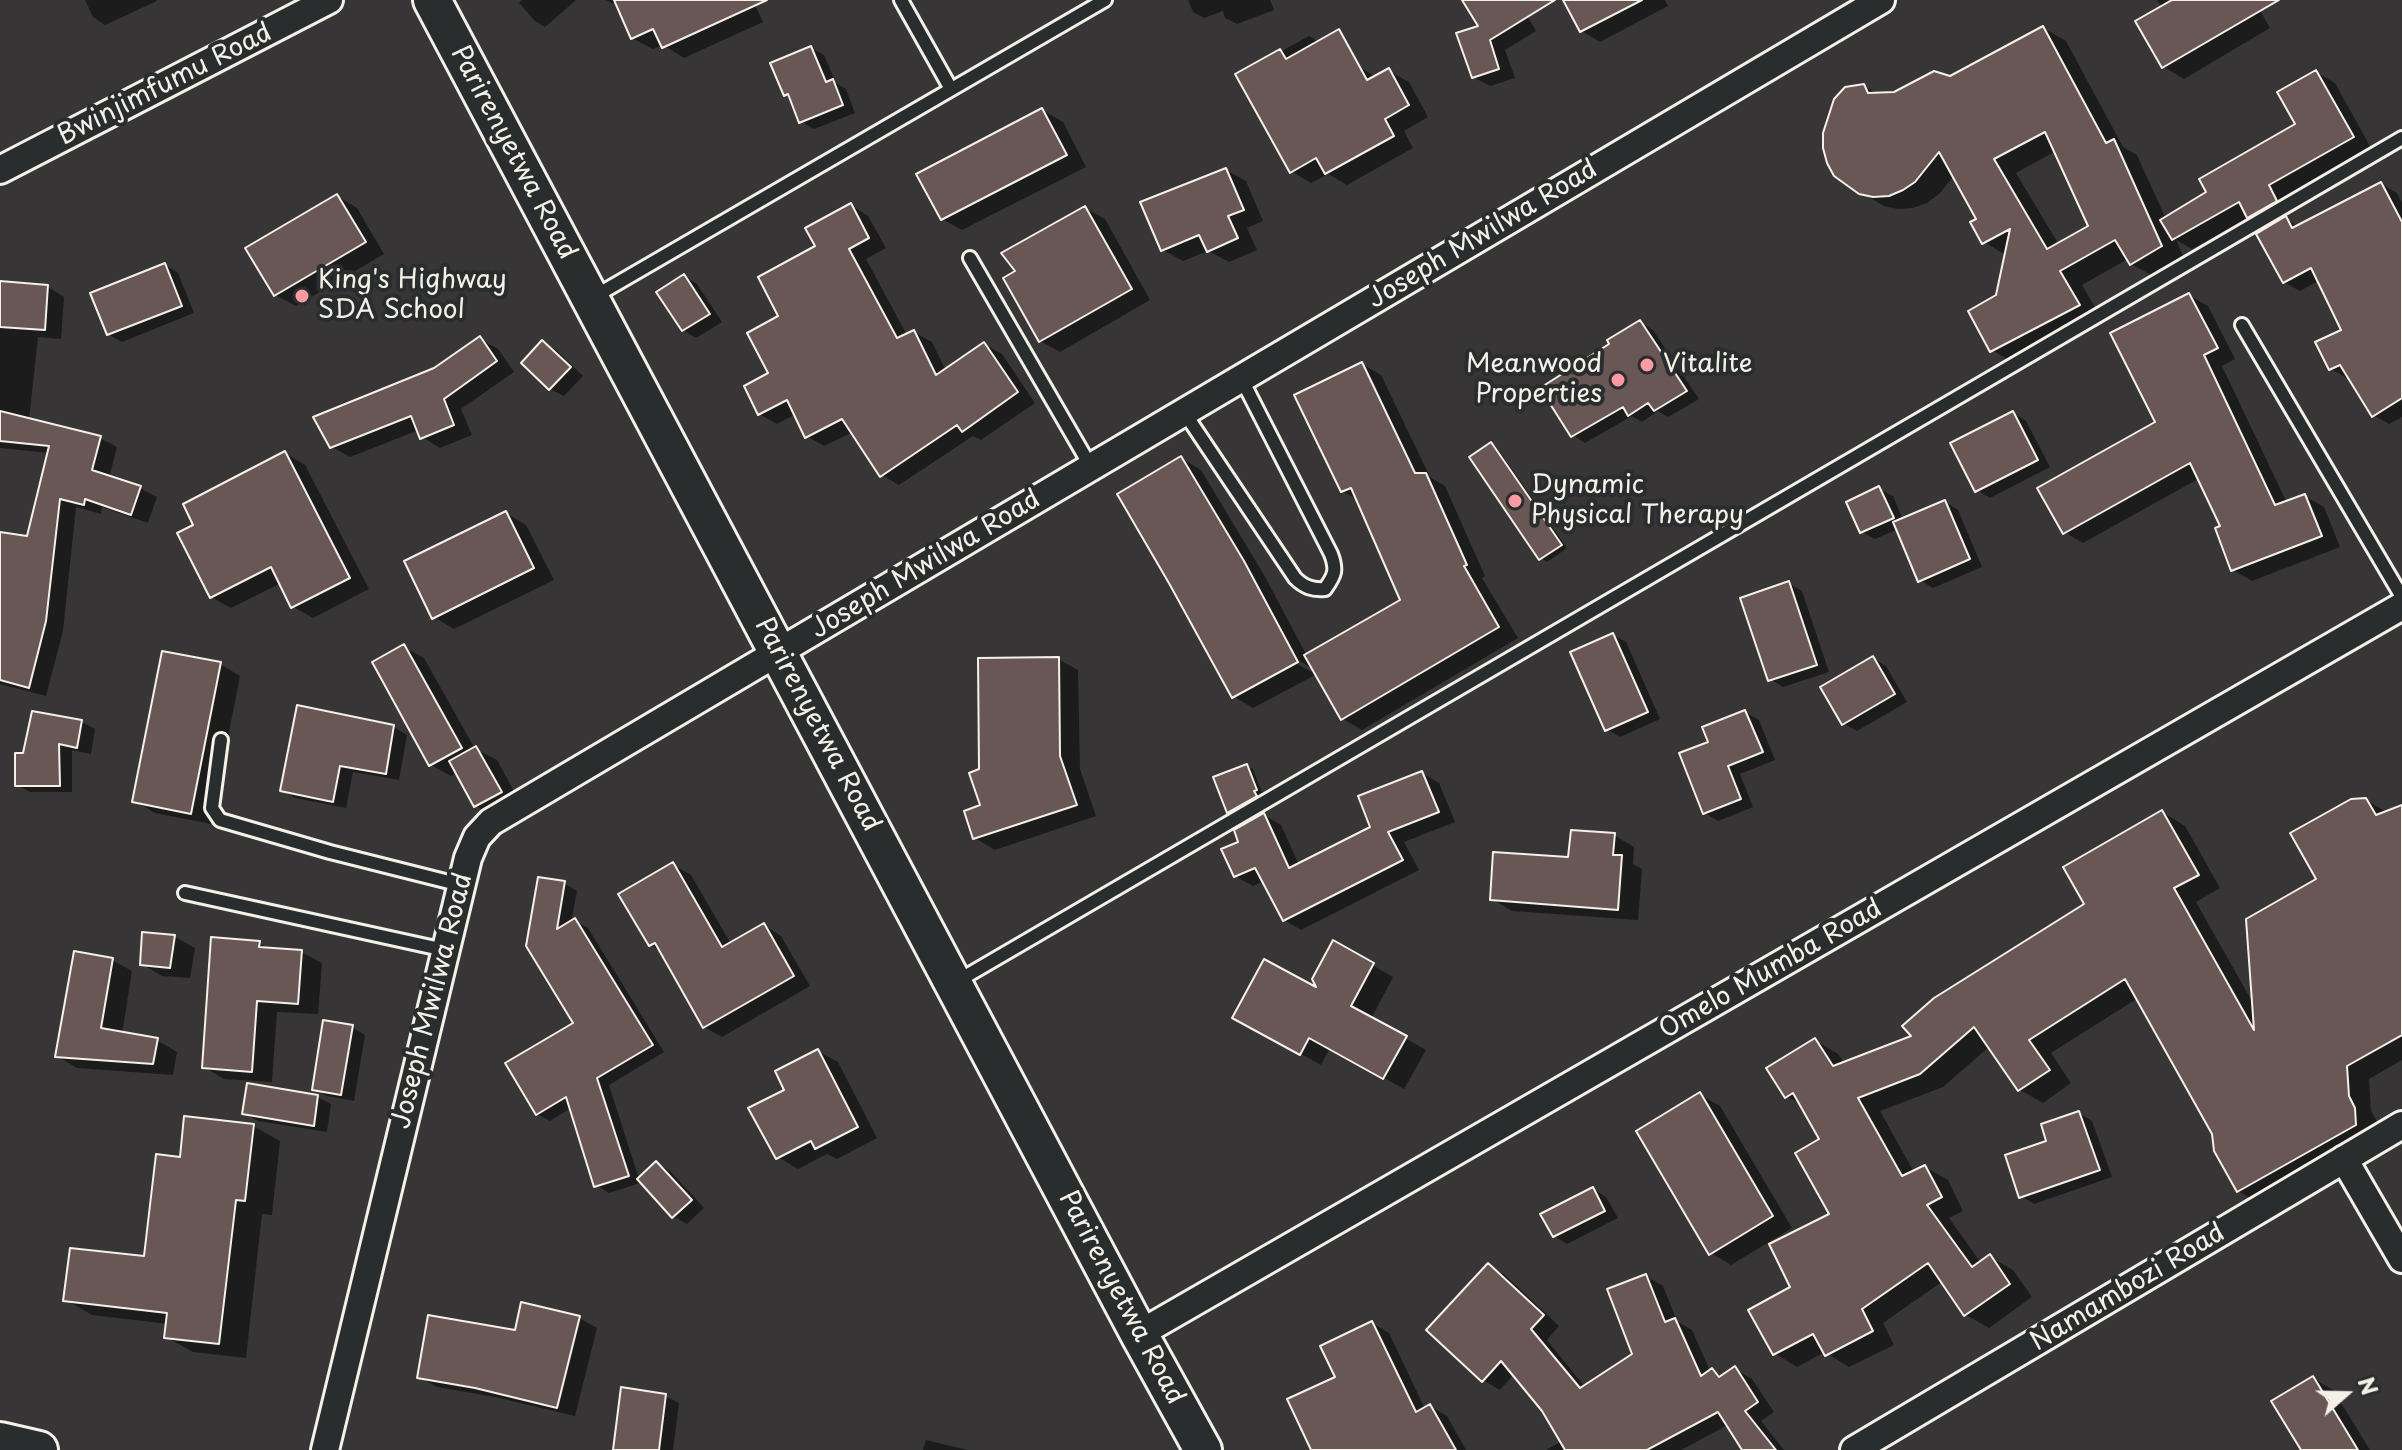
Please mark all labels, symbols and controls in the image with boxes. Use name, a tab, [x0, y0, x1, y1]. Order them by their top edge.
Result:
street label: Bwinjimfumu Road	[53, 17, 277, 153]
street label: Parirenyetwa Road	[443, 41, 583, 265]
street label: Joseph Mwilwa Road	[1363, 154, 1603, 316]
place label: King's Highway SDA School	[318, 265, 507, 326]
marker: King's Highway SDA School	[293, 287, 311, 305]
place label: Meanwood Properties	[1466, 349, 1602, 410]
place label: Vitalite	[1663, 349, 1753, 381]
marker: Vitalite	[1638, 356, 1656, 374]
marker: Meanwood Properties	[1609, 371, 1627, 389]
place label: Dynamic Physical Therapy	[1531, 470, 1744, 532]
street label: Joseph Mwilwa Road	[806, 484, 1046, 646]
marker: Dynamic Physical Therapy	[1506, 492, 1524, 510]
street label: Parirenyetwa Road	[747, 613, 887, 837]
street label: Joseph Mwilwa Road	[386, 870, 480, 1132]
street label: Omelo Mumba Road	[1654, 894, 1888, 1046]
street label: Parirenyetwa Road	[1051, 1186, 1191, 1410]
street label: Namambozi Road	[2025, 1218, 2231, 1358]
north arrow	[2306, 1354, 2386, 1434]
text: N	[2351, 1372, 2388, 1399]

